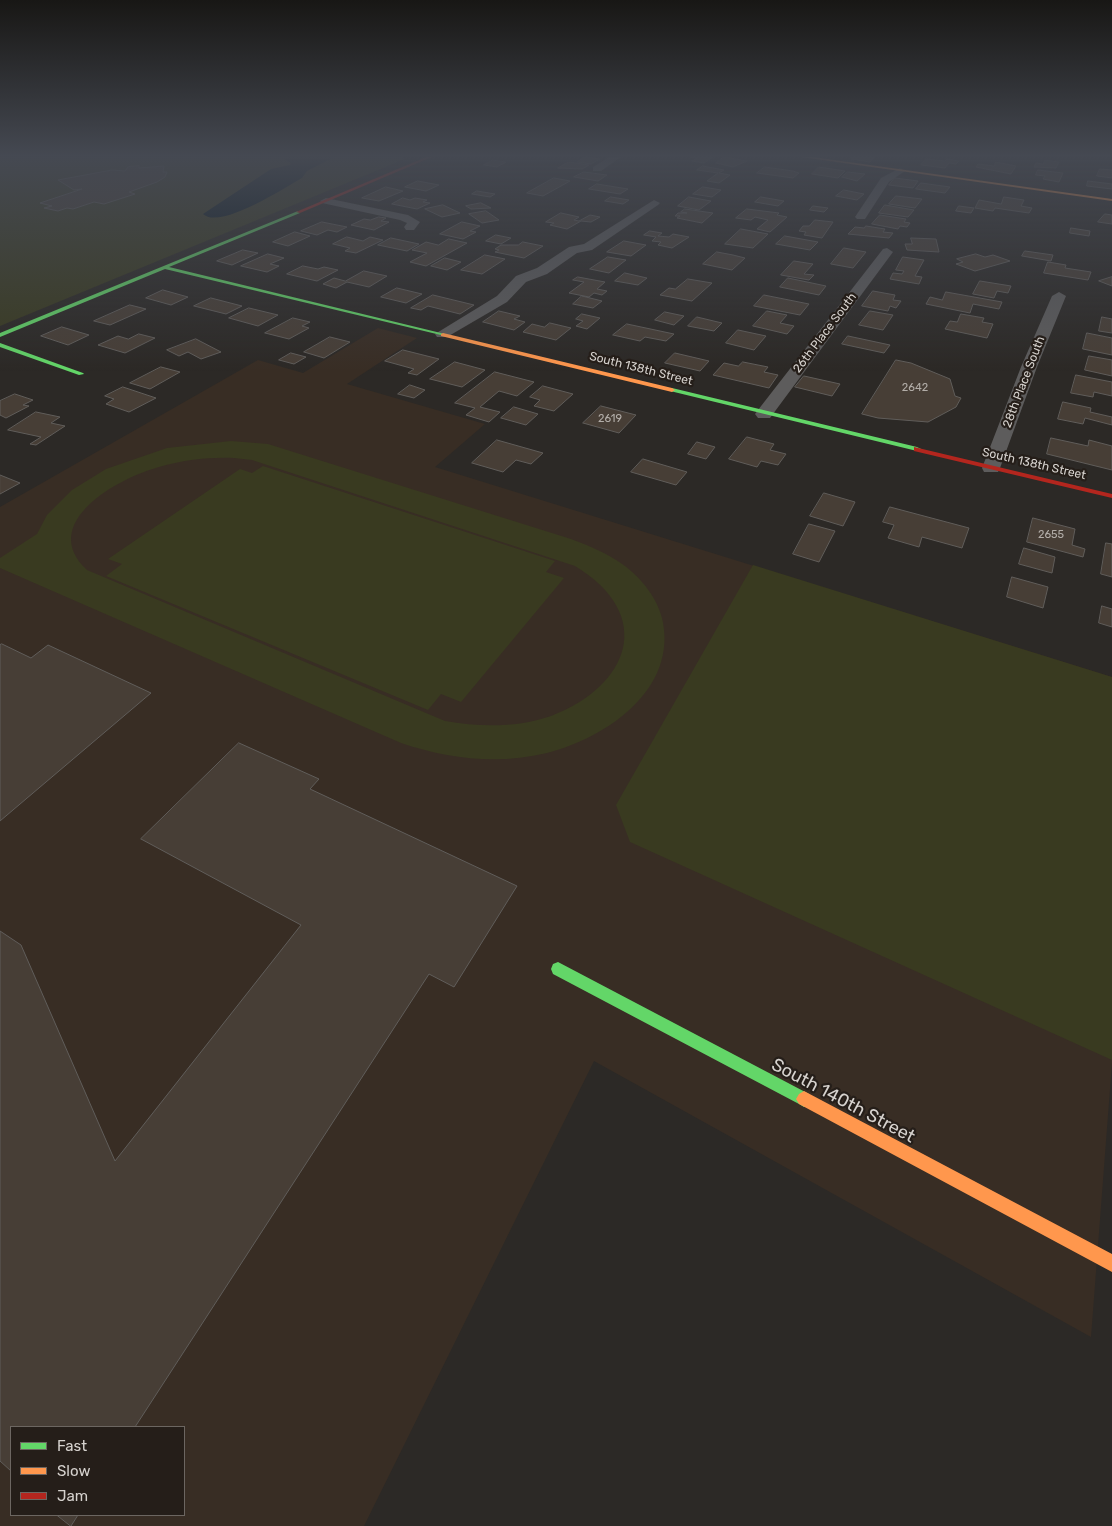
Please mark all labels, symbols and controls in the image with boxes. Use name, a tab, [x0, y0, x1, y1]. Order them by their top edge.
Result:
street label: 26th Place South	[790, 290, 860, 376]
street label: 28th Place South	[1000, 334, 1048, 430]
street label: South 138th Street	[588, 349, 694, 389]
house number: 2642	[902, 381, 928, 395]
house number: 2619	[598, 412, 622, 426]
street label: South 138th Street	[981, 445, 1087, 483]
house number: 2655	[1038, 528, 1064, 542]
street label: South 140th Street	[767, 1054, 919, 1148]
legend	[10, 1426, 185, 1516]
text: Fast	[57, 1437, 87, 1455]
text: Slow	[57, 1462, 90, 1480]
text: Jam	[57, 1487, 88, 1505]

